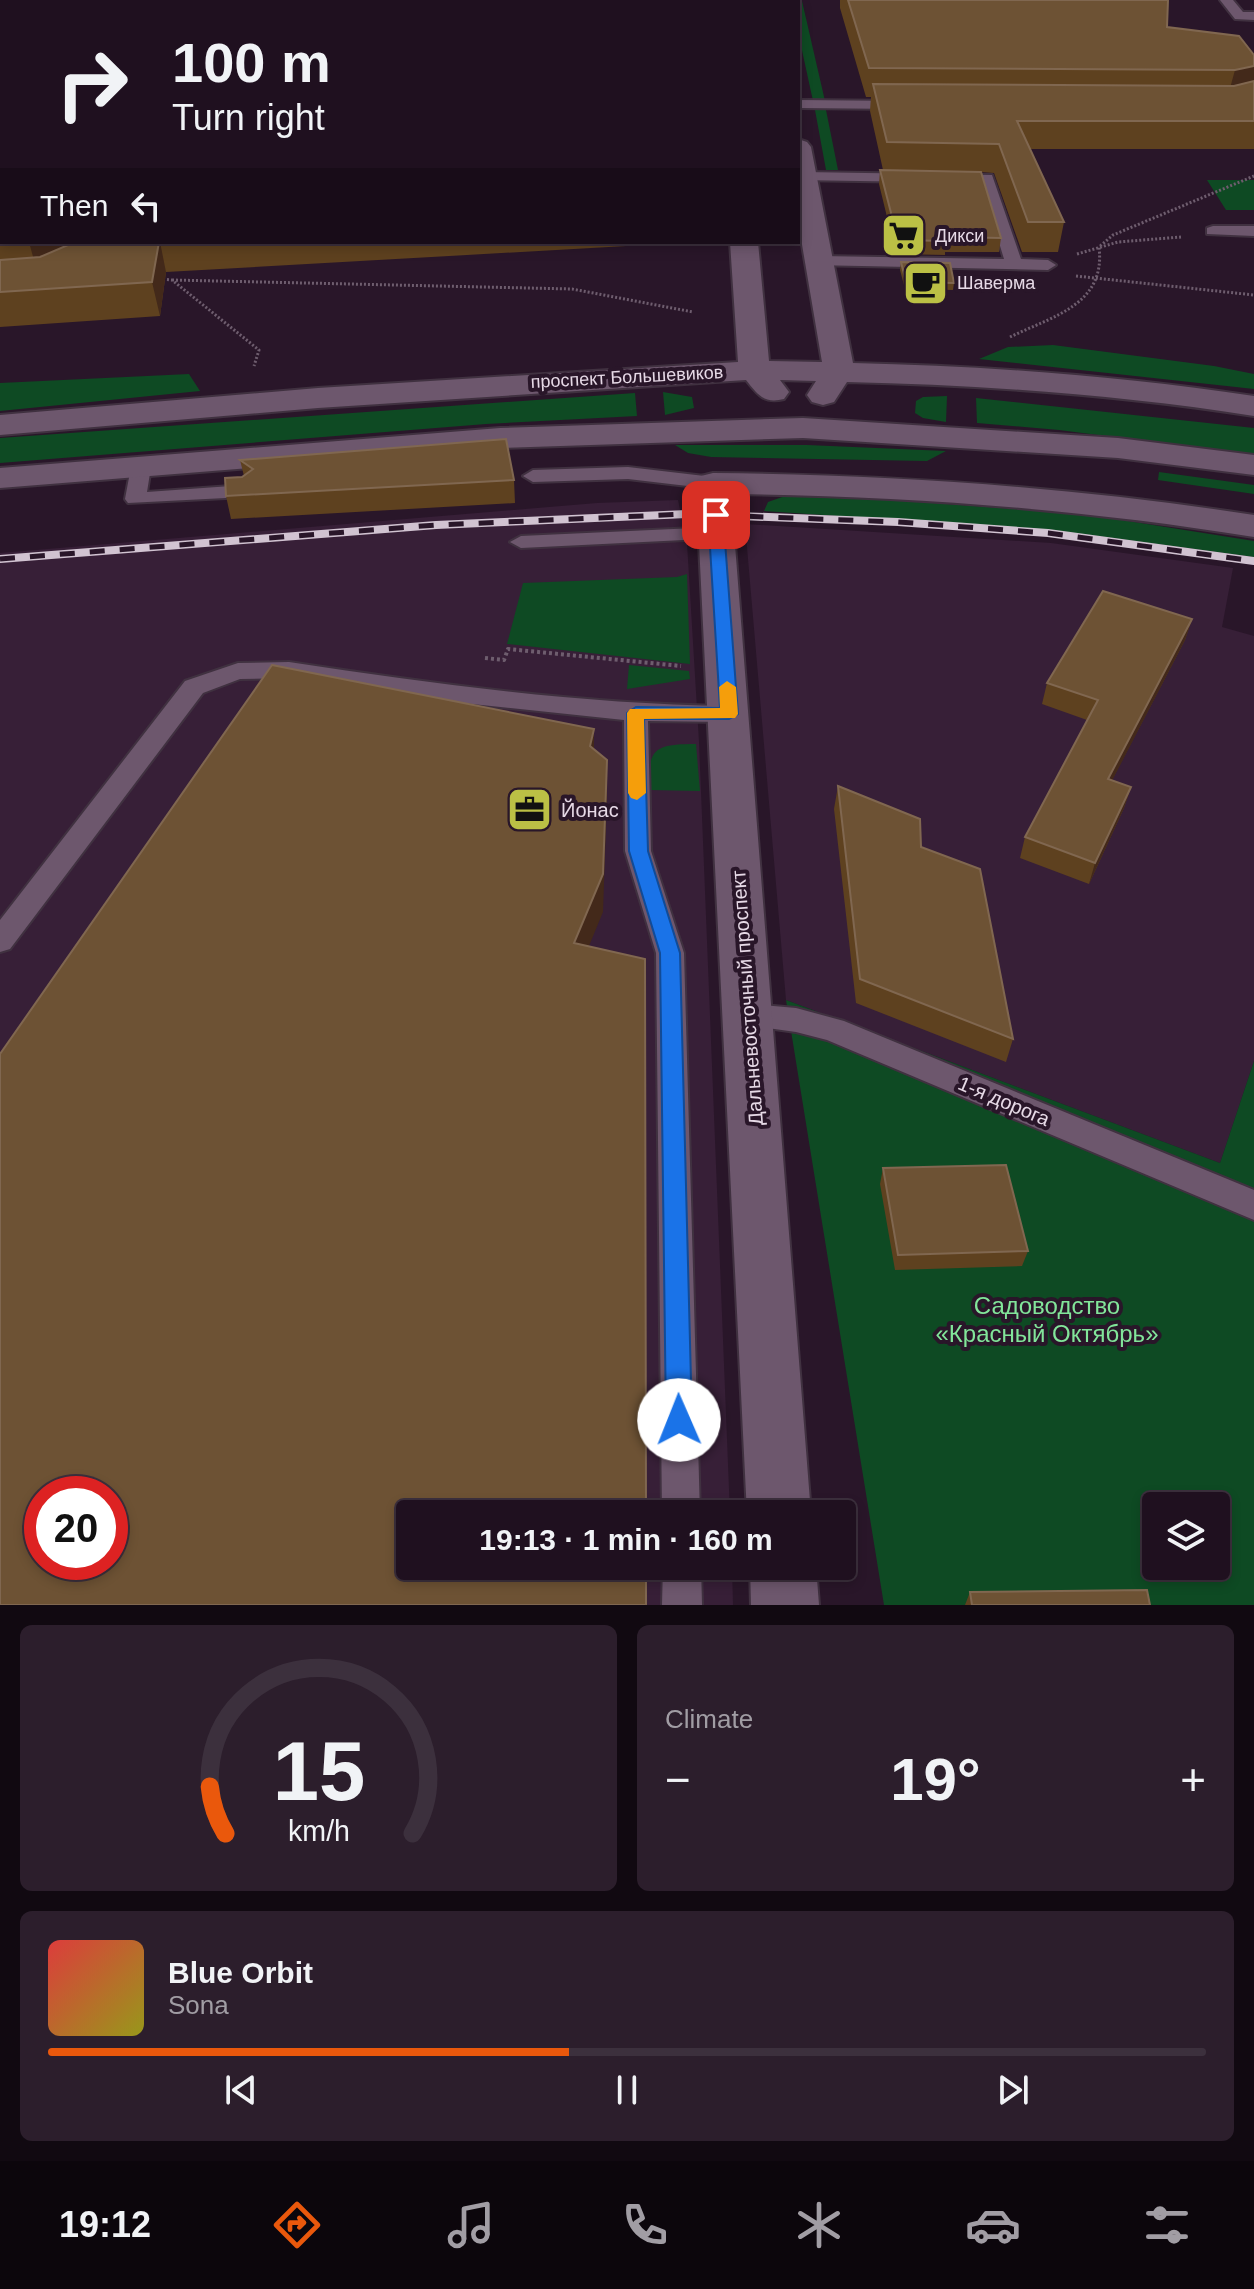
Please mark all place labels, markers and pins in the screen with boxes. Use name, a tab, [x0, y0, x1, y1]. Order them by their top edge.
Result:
supermarket icon: Дикси	[880, 212, 928, 260]
place label: Дикси	[935, 226, 984, 246]
cafe icon: Шаверма	[902, 259, 950, 307]
place label: Шаверма	[957, 273, 1036, 293]
pin	[682, 481, 750, 549]
office icon: Йонас	[506, 786, 554, 834]
place label: Йонас	[561, 798, 619, 821]

